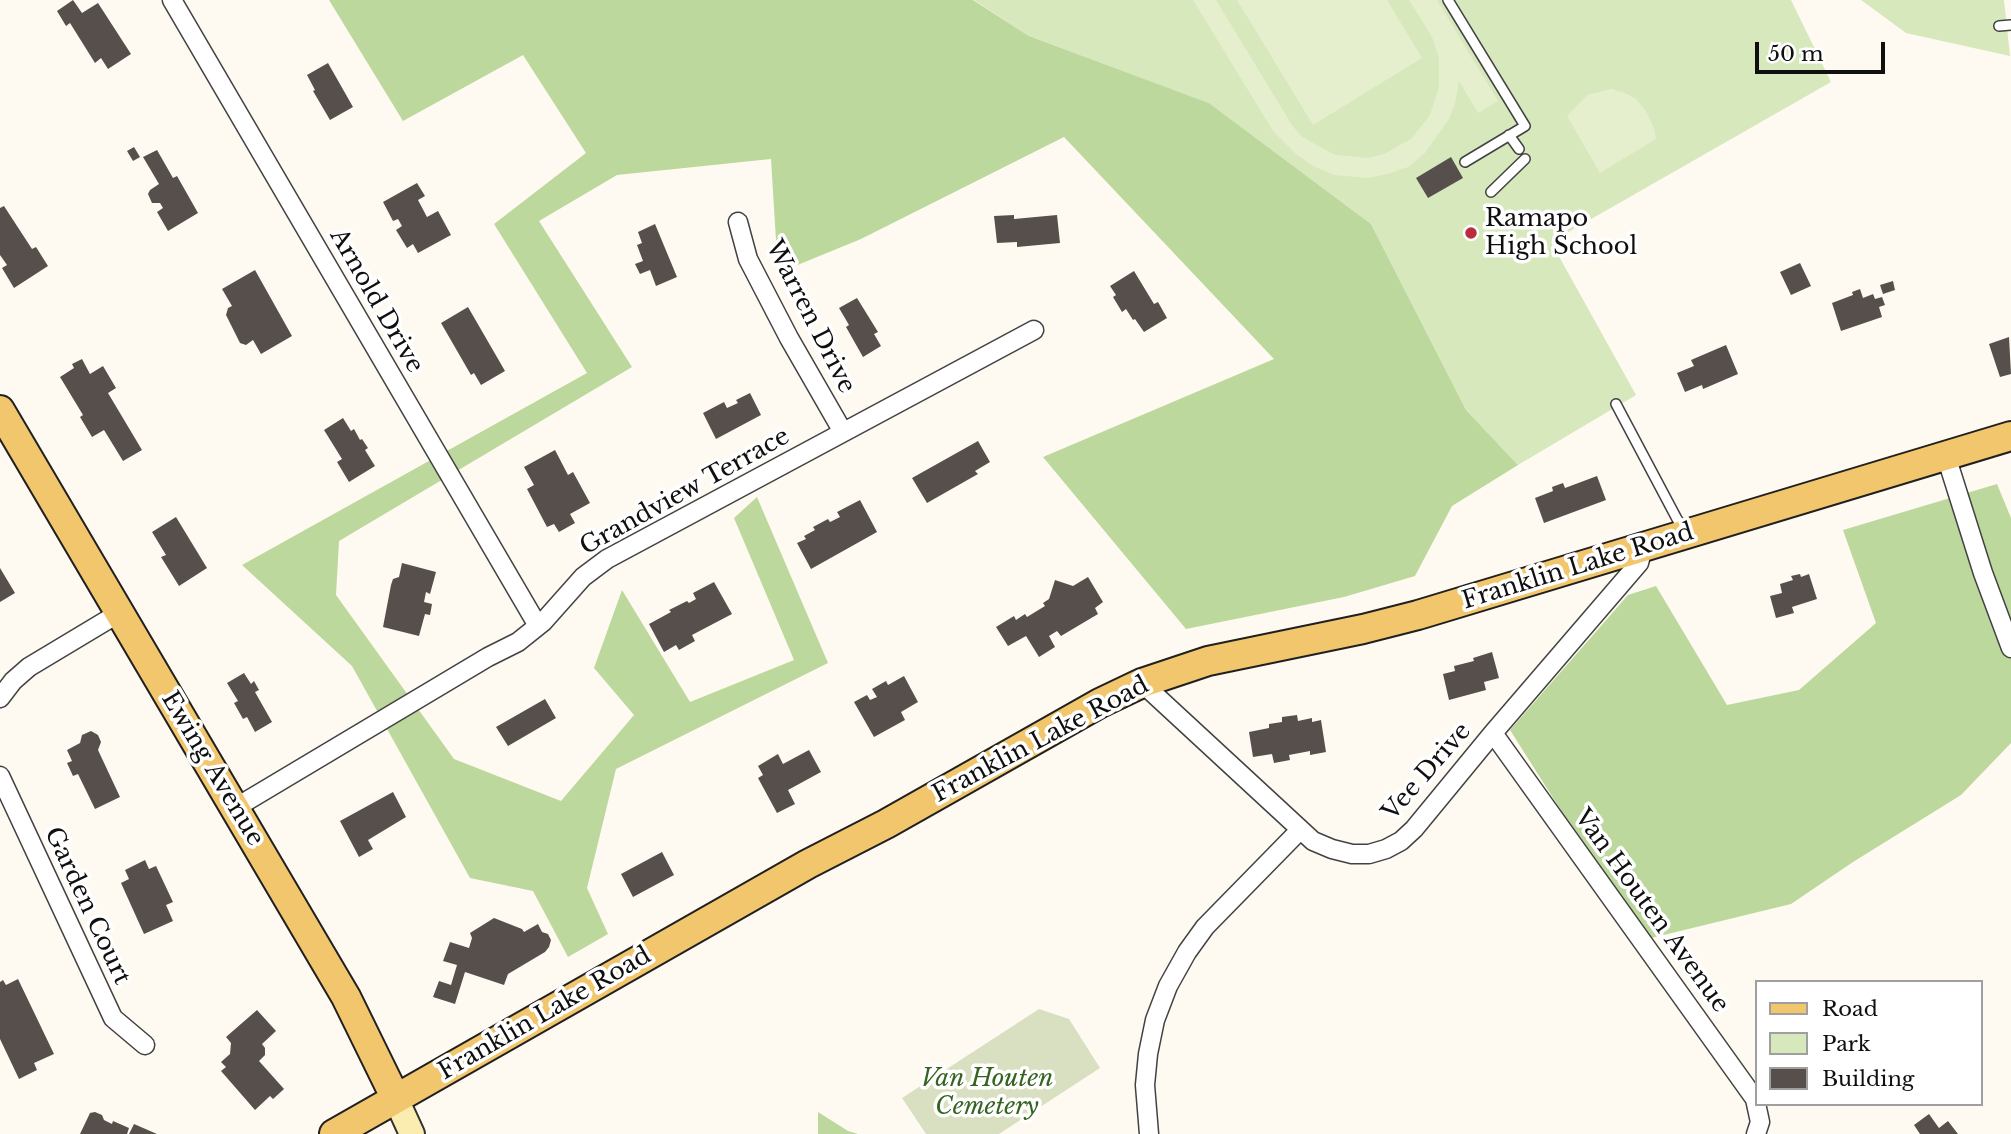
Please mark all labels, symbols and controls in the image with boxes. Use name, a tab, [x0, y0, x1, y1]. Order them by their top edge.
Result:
scale bar	[1759, 28, 1888, 72]
text: 50 m	[1768, 41, 1823, 67]
place label: Ramapo High School	[1485, 205, 1637, 261]
street label: Arnold Drive	[323, 224, 429, 378]
marker: Ramapo High School	[1463, 225, 1479, 241]
street label: Warren Drive	[759, 236, 861, 398]
street label: Grandview Terrace	[575, 422, 795, 562]
street label: Franklin Lake Road	[1459, 518, 1697, 616]
street label: Franklin Lake Road	[928, 671, 1154, 809]
street label: Ewing Avenue	[155, 687, 269, 851]
street label: Vee Drive	[1377, 717, 1477, 827]
street label: Van Houten Avenue	[1568, 804, 1734, 1018]
street label: Garden Court	[38, 823, 136, 989]
street label: Franklin Lake Road	[434, 941, 656, 1087]
legend	[1756, 980, 1983, 1106]
text: Road	[1822, 996, 1878, 1022]
text: Park	[1822, 1031, 1871, 1057]
park label: Van Houten Cemetery	[921, 1065, 1053, 1121]
text: Building	[1822, 1066, 1914, 1092]

